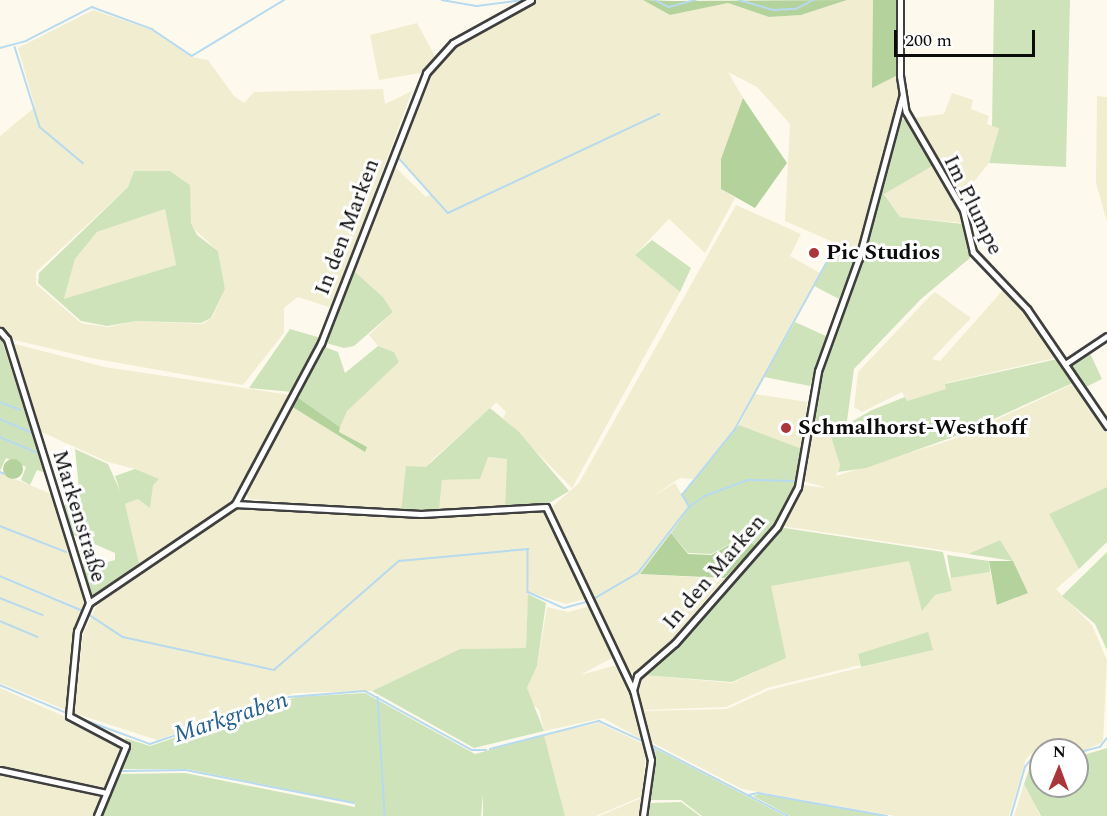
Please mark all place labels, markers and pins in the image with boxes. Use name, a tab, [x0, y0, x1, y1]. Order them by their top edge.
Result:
place label: Pic Studios	[826, 240, 940, 266]
marker: Pic Studios	[807, 246, 821, 260]
place label: Schmalhorst-Westhoff	[798, 415, 1027, 441]
marker: Schmalhorst-Westhoff	[779, 421, 793, 435]

